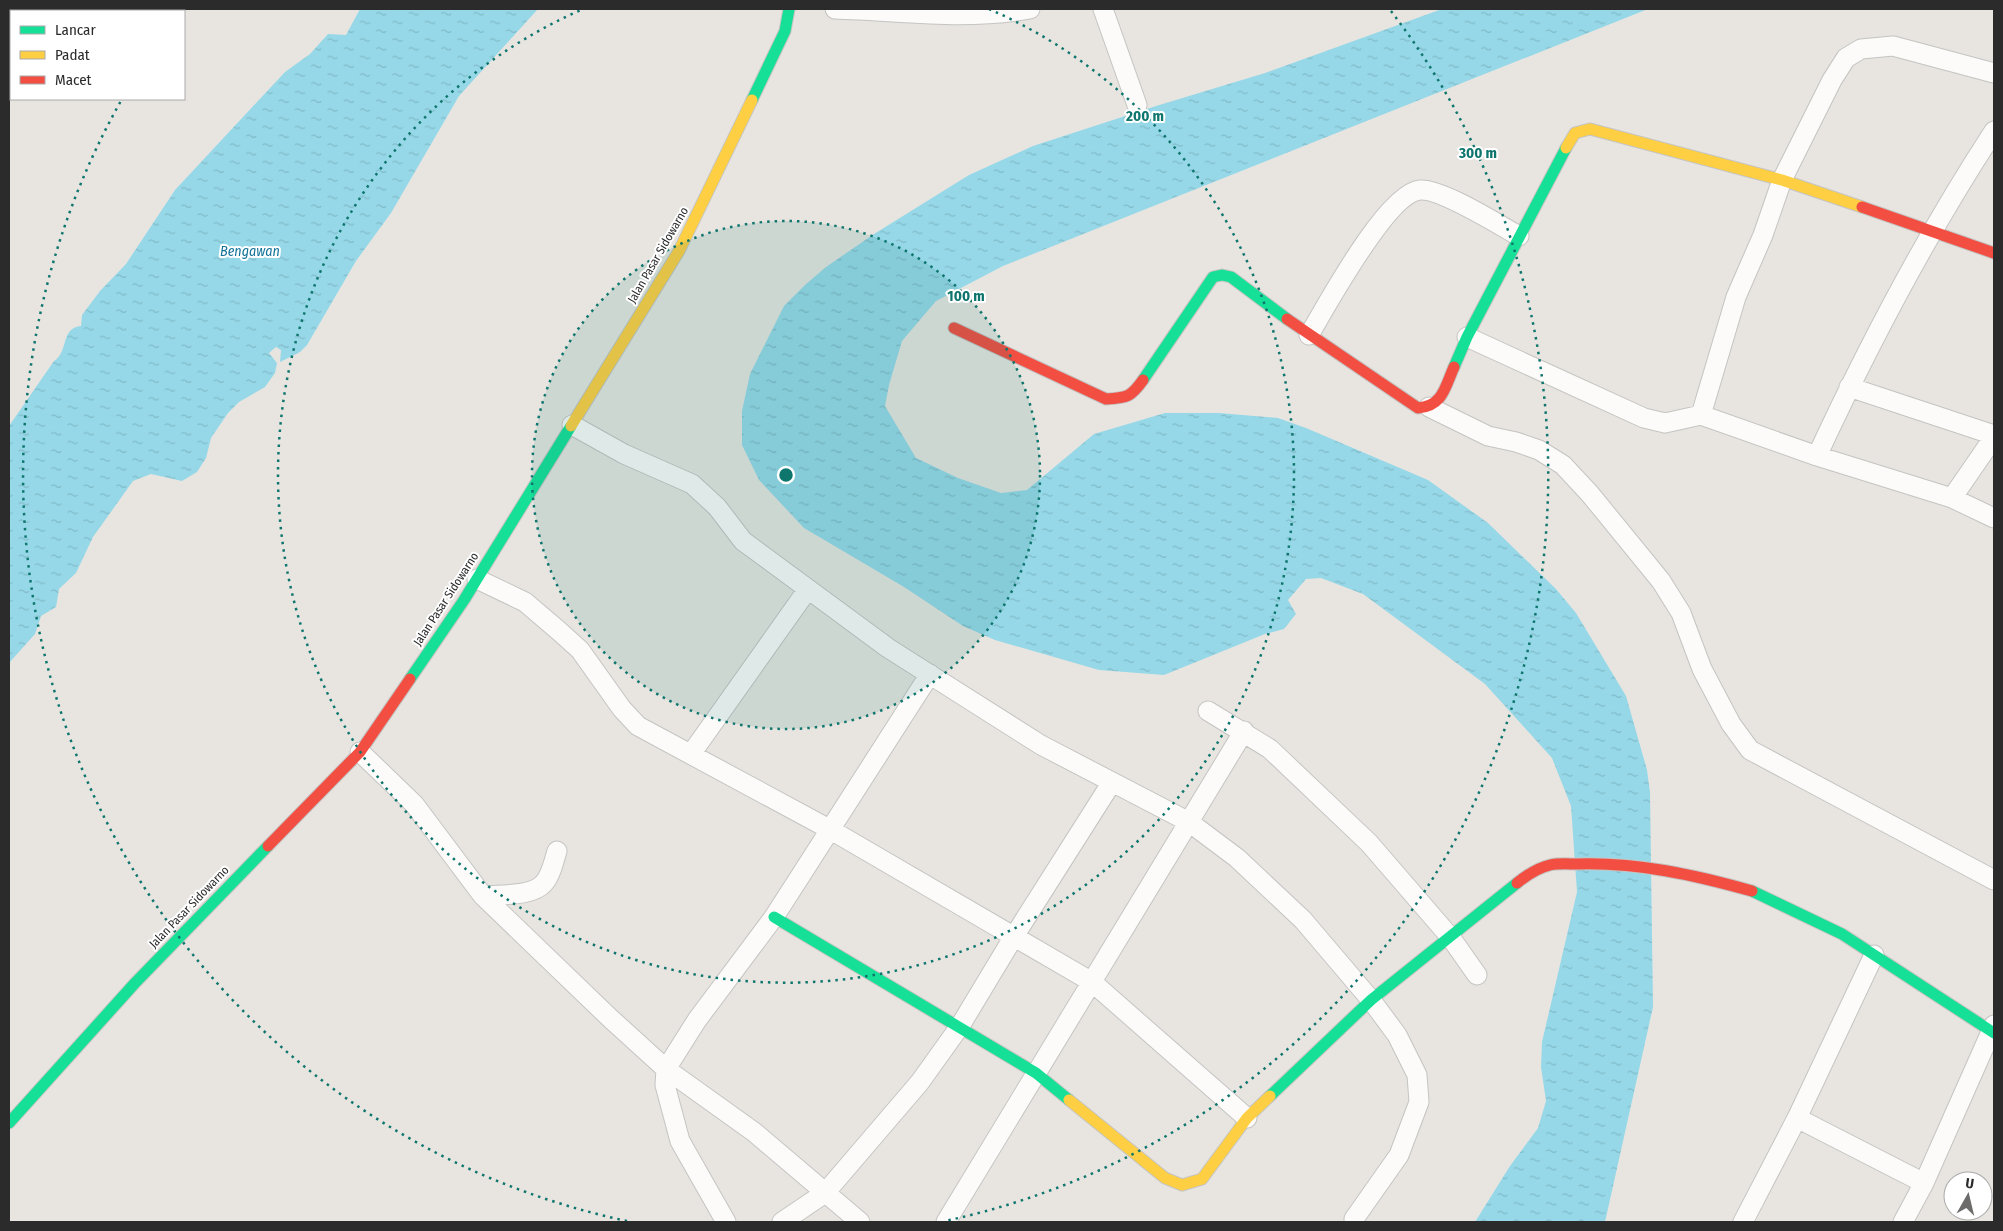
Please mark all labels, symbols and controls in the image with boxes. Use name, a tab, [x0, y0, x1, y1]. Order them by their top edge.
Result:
legend	[10, 10, 185, 100]
text: Lancar	[55, 21, 96, 39]
text: Padat	[55, 46, 90, 64]
text: Macet	[55, 71, 92, 89]
text: 200 m	[1125, 107, 1164, 125]
text: 300 m	[1458, 144, 1497, 162]
street label: Jalan Pasar Sidowarno	[625, 204, 691, 306]
water label: Bengawan	[220, 243, 280, 260]
text: 100 m	[947, 287, 985, 305]
centre of rings	[777, 466, 795, 484]
street label: Jalan Pasar Sidowarno	[411, 550, 481, 648]
street label: Jalan Pasar Sidowarno	[146, 863, 232, 951]
north arrow	[1943, 1171, 1993, 1221]
text: U	[1964, 1175, 1975, 1193]

